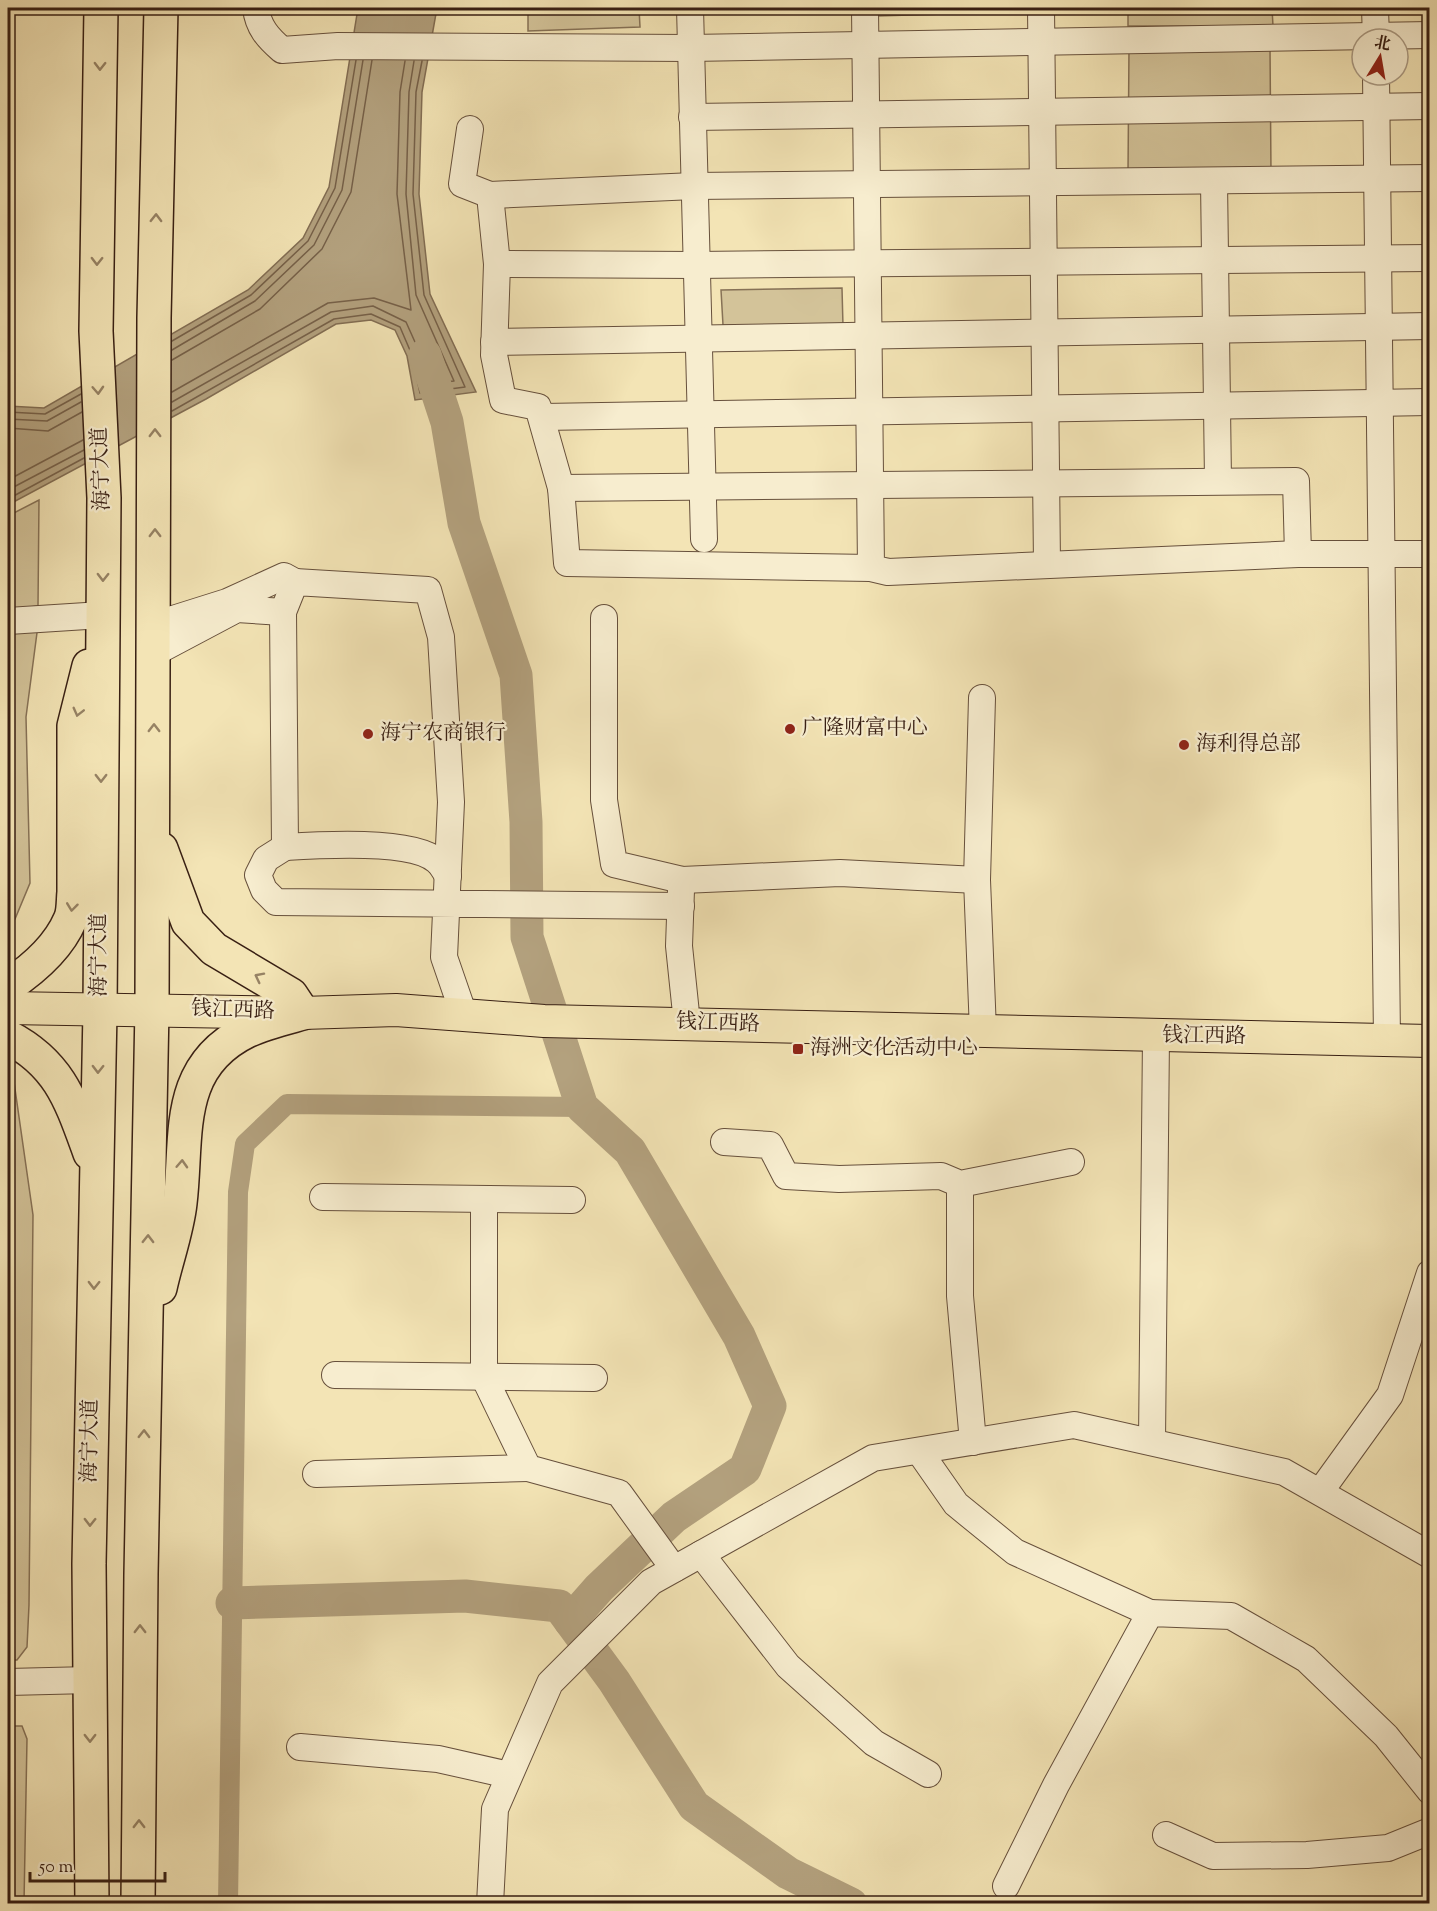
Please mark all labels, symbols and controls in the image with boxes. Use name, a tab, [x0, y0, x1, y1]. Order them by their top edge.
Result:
north arrow	[1350, 27, 1410, 87]
text: 北	[1372, 32, 1392, 58]
one-way arrow	[94, 61, 106, 70]
one-way arrow	[150, 214, 163, 223]
one-way arrow	[91, 256, 103, 265]
one-way arrow	[92, 385, 105, 394]
street label: 海宁大道	[86, 427, 118, 511]
one-way arrow	[149, 428, 161, 437]
one-way arrow	[149, 528, 161, 537]
one-way arrow	[97, 573, 109, 582]
one-way arrow	[72, 707, 85, 717]
place label: 广隆财富中心	[802, 714, 928, 744]
place label: 海宁农商银行	[380, 719, 506, 749]
marker: 广隆财富中心	[783, 722, 797, 736]
one-way arrow	[148, 723, 160, 732]
marker: 海宁农商银行	[361, 727, 375, 741]
place label: 海利得总部	[1196, 730, 1301, 760]
marker: 海利得总部	[1177, 738, 1191, 752]
one-way arrow	[95, 774, 107, 783]
one-way arrow	[67, 902, 79, 911]
street label: 海宁大道	[85, 913, 115, 997]
one-way arrow	[255, 973, 265, 984]
street label: 钱江西路	[191, 995, 275, 1027]
street label: 钱江西路	[676, 1008, 760, 1040]
street label: 钱江西路	[1162, 1021, 1246, 1053]
place label: 海洲文化活动中心	[810, 1034, 978, 1064]
marker: 海洲文化活动中心	[791, 1042, 805, 1056]
one-way arrow	[92, 1065, 105, 1074]
one-way arrow	[176, 1160, 189, 1169]
one-way arrow	[141, 1235, 154, 1244]
one-way arrow	[88, 1281, 101, 1290]
street label: 海宁大道	[75, 1399, 107, 1483]
one-way arrow	[137, 1430, 150, 1439]
one-way arrow	[84, 1518, 96, 1527]
one-way arrow	[134, 1625, 146, 1634]
one-way arrow	[84, 1734, 96, 1743]
one-way arrow	[132, 1820, 145, 1829]
scale bar	[30, 1845, 165, 1883]
text: 50 m	[38, 1855, 74, 1881]

